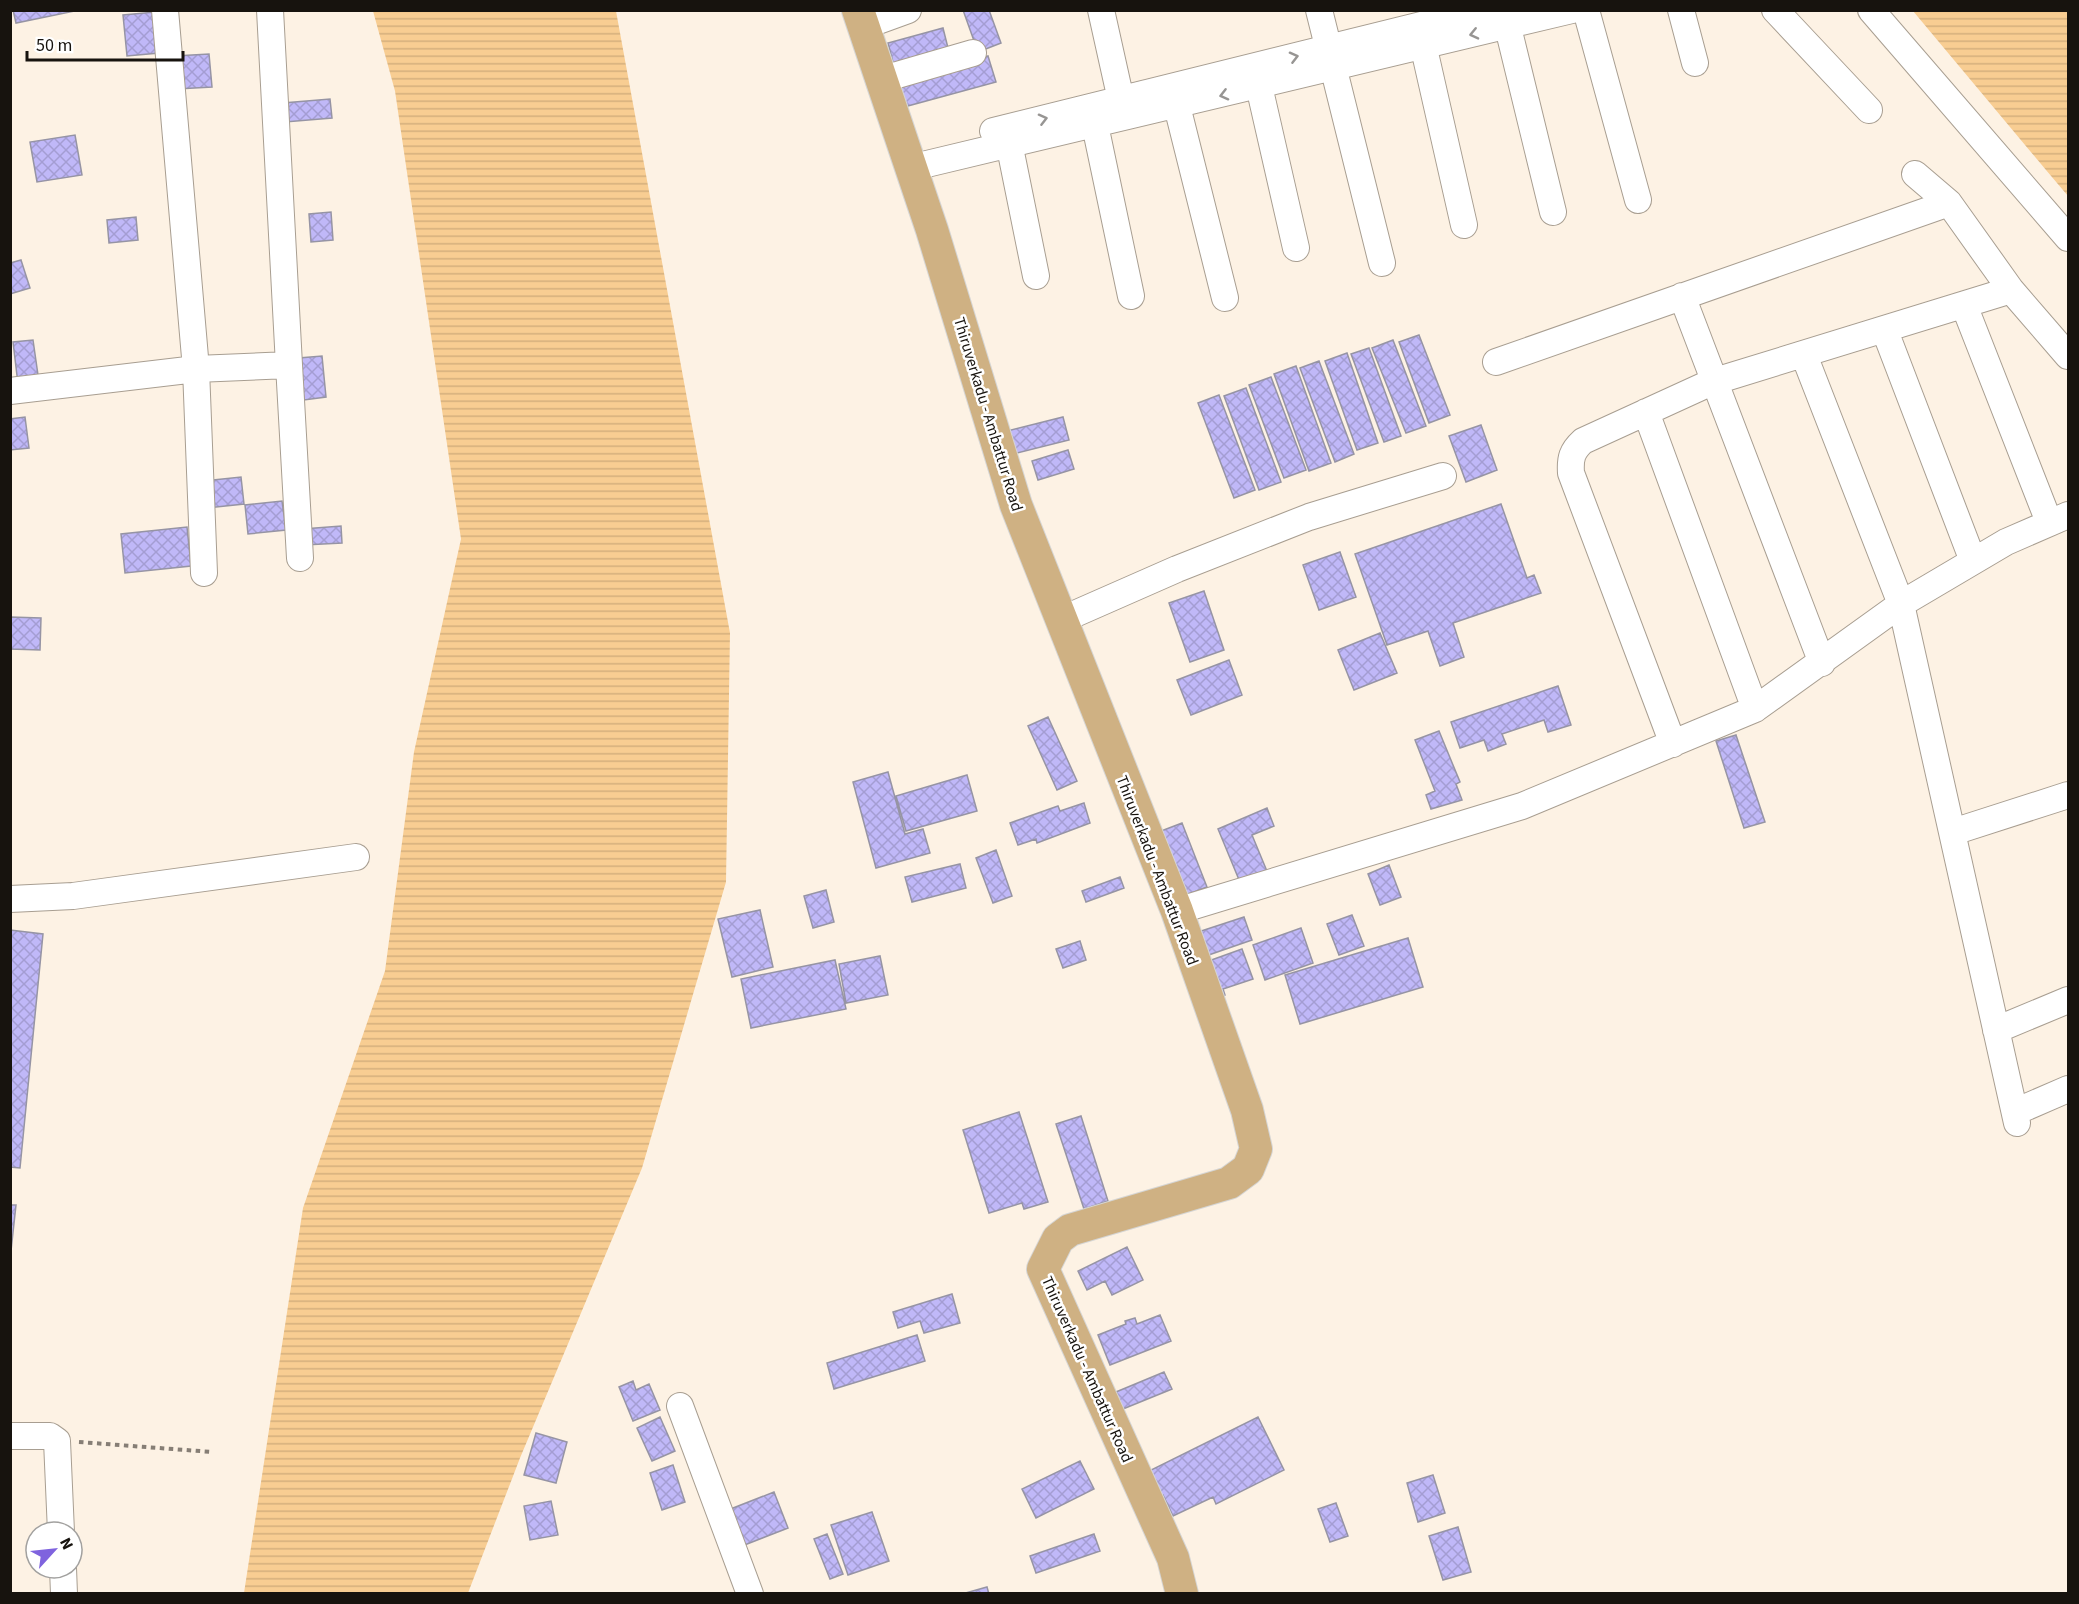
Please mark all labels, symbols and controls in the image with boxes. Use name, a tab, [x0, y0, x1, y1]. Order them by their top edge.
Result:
scale bar	[27, 24, 183, 62]
one-way arrow	[1470, 27, 1480, 40]
text: 50 m	[36, 33, 72, 58]
one-way arrow	[1288, 52, 1299, 64]
one-way arrow	[1219, 87, 1229, 100]
one-way arrow	[1038, 113, 1048, 126]
street label: Thiruverkadu - Ambattur Road	[948, 315, 1028, 514]
street label: Thiruverkadu - Ambattur Road	[1111, 772, 1204, 969]
street label: Thiruverkadu - Ambattur Road	[1036, 1273, 1138, 1466]
north arrow	[24, 1520, 84, 1580]
text: N	[54, 1534, 79, 1553]

